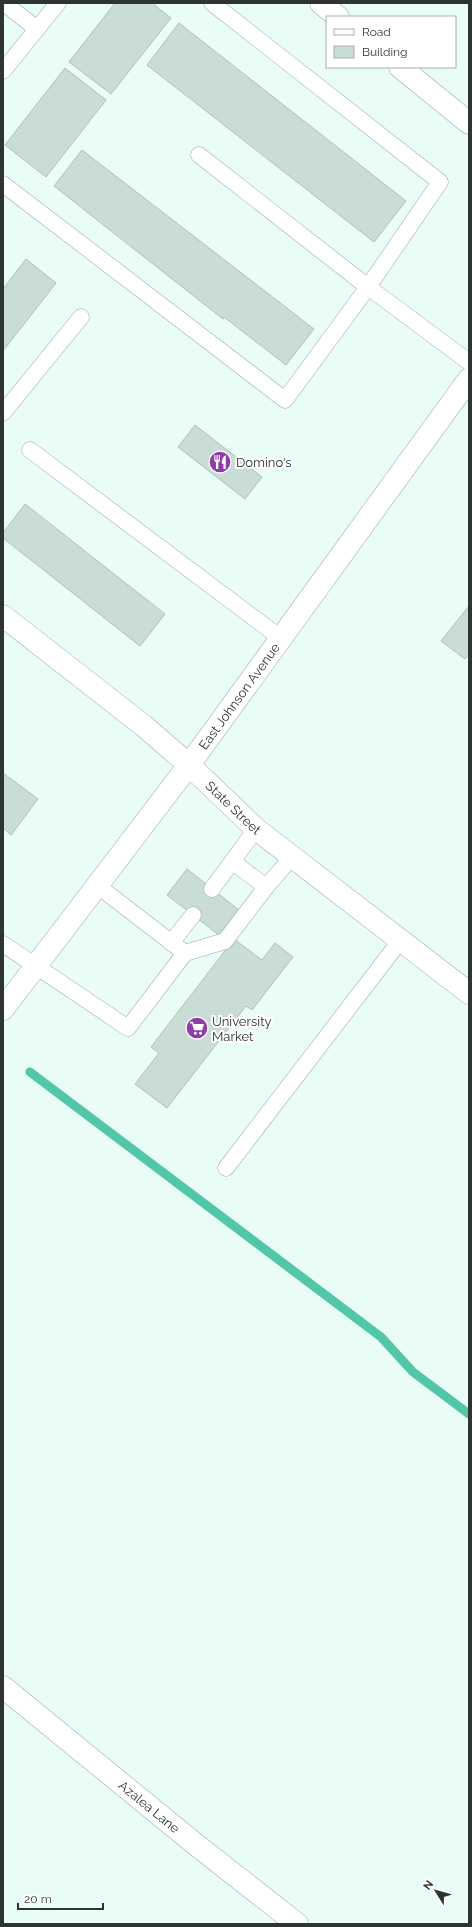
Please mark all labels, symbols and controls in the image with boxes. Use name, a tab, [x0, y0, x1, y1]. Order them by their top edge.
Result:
legend	[326, 16, 456, 68]
text: Road	[362, 25, 391, 39]
text: Building	[362, 45, 408, 59]
restaurant icon: Domino's	[207, 449, 233, 475]
place label: Domino's	[236, 455, 292, 470]
street label: East Johnson Avenue	[196, 640, 283, 753]
street label: State Street	[203, 778, 264, 838]
place label: University Market	[212, 1014, 272, 1044]
supermarket icon: University Market	[184, 1015, 210, 1041]
street label: Azalea Lane	[116, 1778, 183, 1836]
north arrow	[416, 1871, 456, 1911]
text: N	[421, 1878, 436, 1893]
scale bar	[18, 1885, 103, 1911]
text: 20 m	[24, 1892, 52, 1906]

